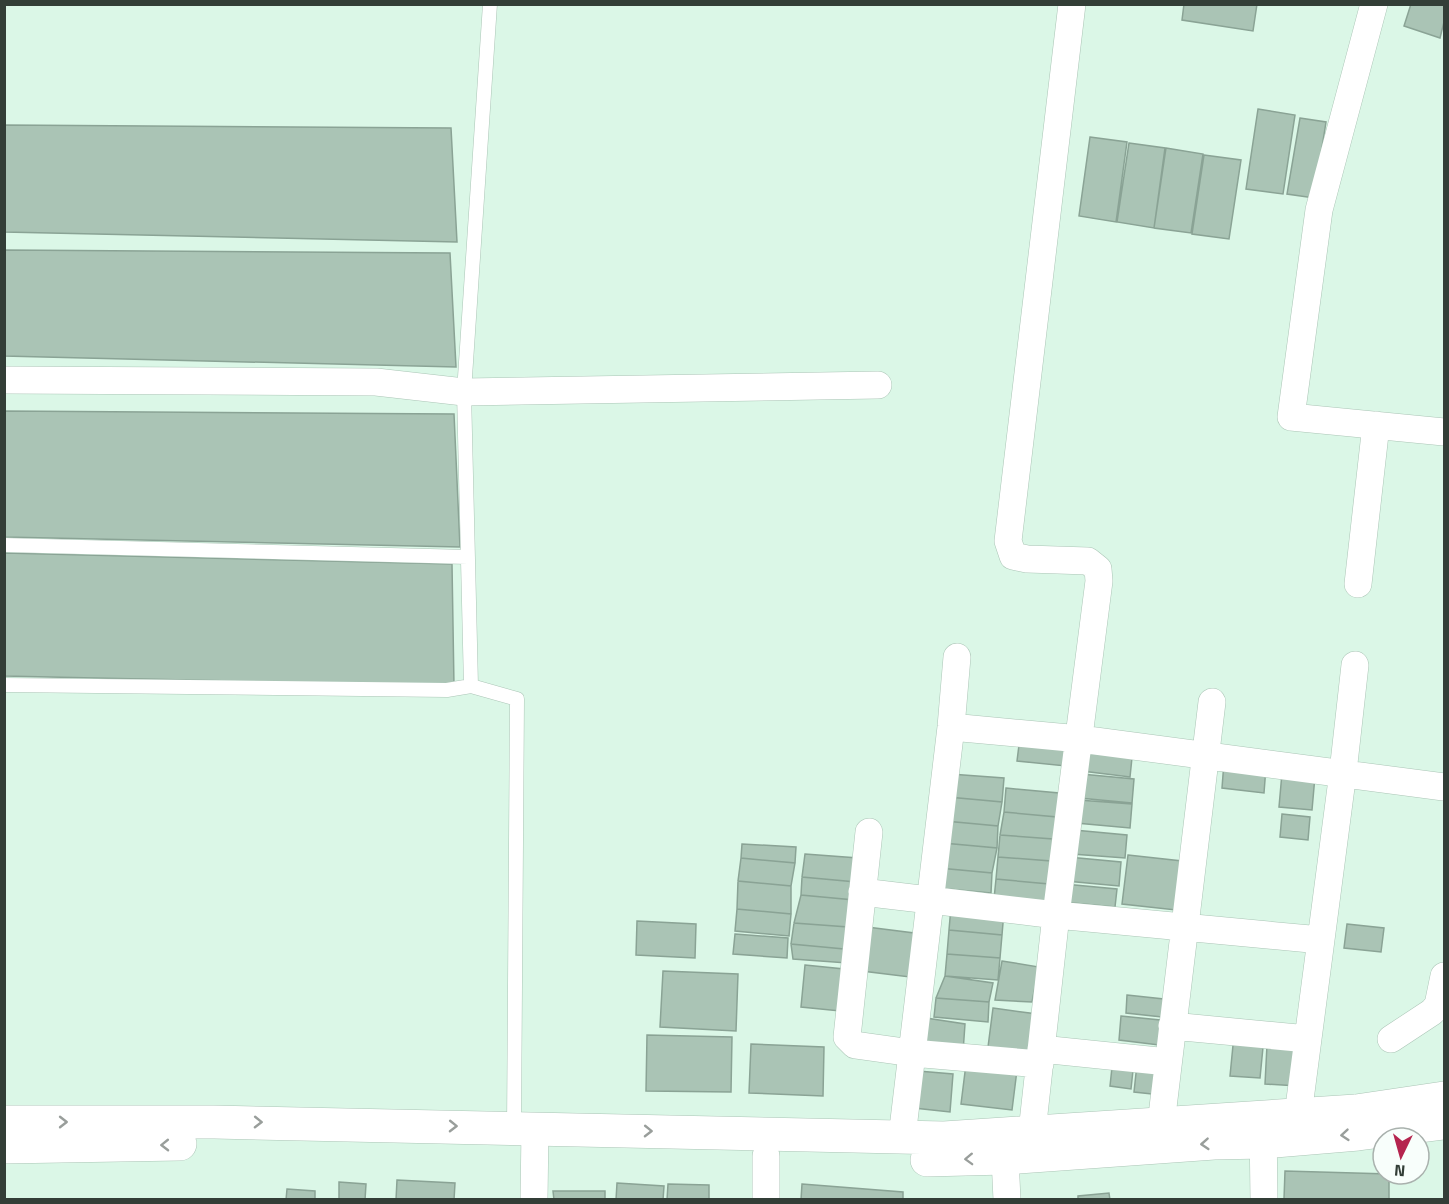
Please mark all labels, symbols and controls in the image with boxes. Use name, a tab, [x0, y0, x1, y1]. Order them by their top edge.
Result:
one-way arrow	[58, 1116, 67, 1128]
one-way arrow	[253, 1116, 262, 1129]
one-way arrow	[448, 1120, 457, 1133]
one-way arrow	[643, 1125, 652, 1138]
north arrow	[1371, 1126, 1431, 1186]
one-way arrow	[1340, 1128, 1349, 1141]
one-way arrow	[1201, 1137, 1210, 1150]
one-way arrow	[160, 1138, 169, 1151]
one-way arrow	[964, 1153, 973, 1166]
text: N	[1393, 1159, 1406, 1183]

